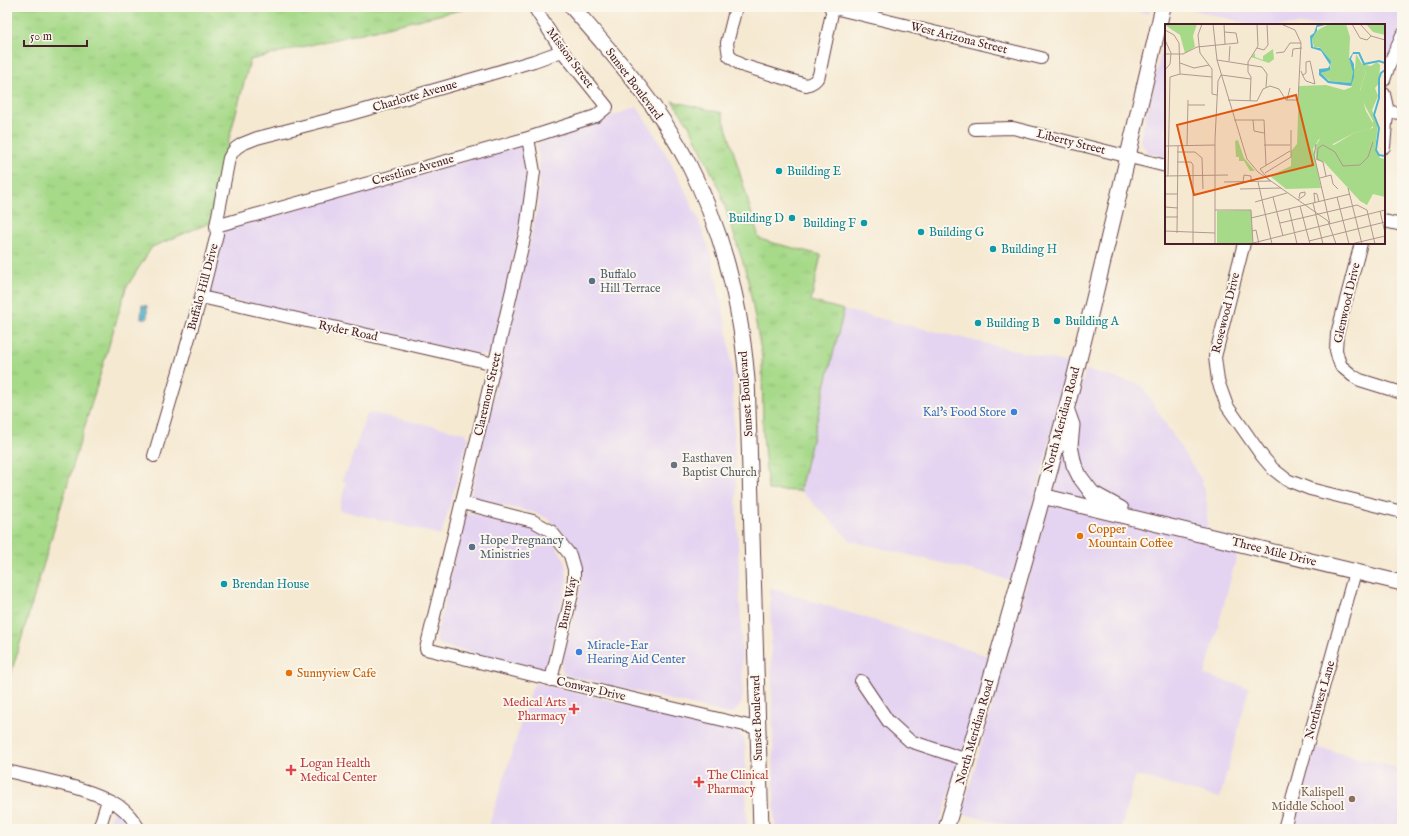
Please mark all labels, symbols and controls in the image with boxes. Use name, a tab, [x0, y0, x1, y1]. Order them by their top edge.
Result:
street label: West Arizona Street	[909, 19, 1009, 57]
scale bar	[24, 22, 87, 48]
inset map	[1165, 24, 1385, 244]
street label: Mission Street	[543, 25, 597, 91]
text: 50 m	[30, 29, 52, 44]
street label: Sunset Boulevard	[602, 45, 666, 123]
street label: Charlotte Avenue	[371, 77, 459, 115]
street label: Liberty Street	[1035, 126, 1107, 158]
street label: Crestline Avenue	[370, 151, 456, 189]
place label: Building E	[787, 164, 841, 179]
marker: Building E	[774, 166, 784, 176]
place label: Building D	[729, 211, 784, 226]
marker: Building D	[787, 213, 797, 223]
place label: Building F	[803, 216, 856, 231]
marker: Building F	[859, 218, 869, 228]
place label: Building G	[929, 225, 985, 240]
marker: Building G	[916, 227, 926, 237]
street label: Buffalo Hill Drive	[184, 241, 222, 332]
place label: Building H	[1001, 242, 1057, 257]
marker: Building H	[988, 244, 998, 254]
street label: Glenwood Drive	[1330, 261, 1364, 345]
place label: Buffalo Hill Terrace	[600, 267, 661, 296]
street label: Rosewood Drive	[1209, 270, 1243, 355]
marker: Buffalo Hill Terrace	[587, 276, 597, 286]
place label: Building A	[1065, 314, 1120, 329]
place label: Building B	[986, 316, 1040, 331]
marker: Building A	[1052, 316, 1062, 326]
street label: Ryder Road	[317, 317, 380, 345]
marker: Building B	[973, 318, 983, 328]
street label: Sunset Boulevard	[735, 350, 756, 437]
street label: Claremont Street	[471, 351, 505, 437]
street label: North Meridian Road	[1041, 365, 1084, 475]
place label: Kal's Food Store	[923, 405, 1006, 420]
marker: Kal's Food Store	[1009, 407, 1019, 417]
place label: Easthaven Baptist Church	[682, 451, 758, 481]
marker: Easthaven Baptist Church	[669, 460, 679, 470]
place label: Copper Mountain Coffee	[1088, 522, 1173, 551]
marker: Copper Mountain Coffee	[1075, 531, 1085, 541]
place label: Hope Pregnancy Ministries	[480, 533, 564, 562]
street label: Three Mile Drive	[1230, 534, 1319, 570]
marker: Hope Pregnancy Ministries	[467, 542, 477, 552]
street label: Burns Way	[556, 575, 580, 631]
place label: Brendan House	[232, 577, 310, 592]
marker: Brendan House	[219, 579, 229, 589]
place label: Miracle-Ear Hearing Aid Center	[587, 638, 686, 667]
marker: Miracle-Ear Hearing Aid Center	[574, 647, 584, 657]
street label: Northwest Lane	[1302, 658, 1339, 741]
place label: Sunnyview Cafe	[297, 666, 377, 681]
marker: Sunnyview Cafe	[284, 668, 294, 678]
street label: Conway Drive	[555, 674, 628, 704]
street label: Sunset Boulevard	[748, 674, 766, 761]
street label: North Meridian Road	[953, 677, 997, 787]
place label: Medical Arts Pharmacy	[503, 695, 566, 724]
marker: Medical Arts Pharmacy	[569, 704, 579, 714]
place label: Logan Health Medical Center	[300, 756, 378, 785]
marker: Logan Health Medical Center	[285, 764, 297, 776]
place label: The Clinical Pharmacy	[707, 768, 769, 797]
marker: The Clinical Pharmacy	[694, 777, 704, 787]
place label: Kalispell Middle School	[1272, 785, 1345, 814]
marker: Kalispell Middle School	[1347, 794, 1357, 804]

